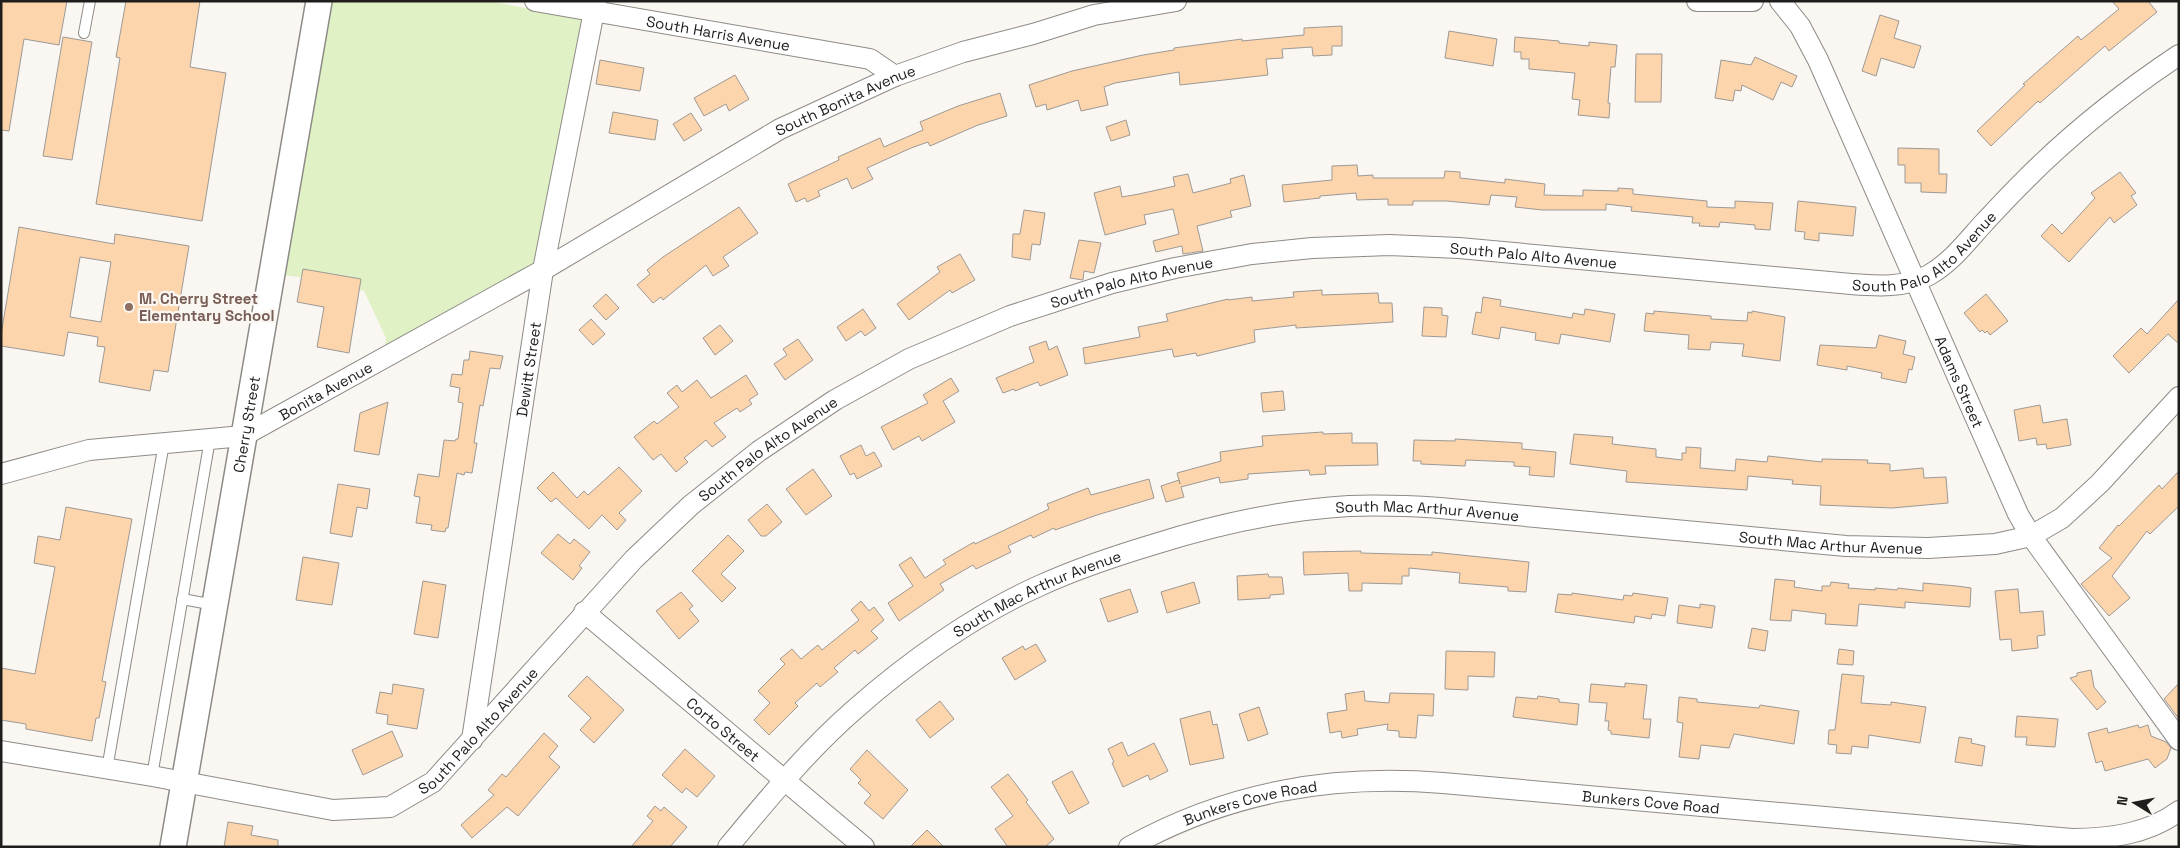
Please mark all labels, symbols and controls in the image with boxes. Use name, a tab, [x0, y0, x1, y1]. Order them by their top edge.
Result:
street label: South Harris Avenue	[645, 11, 792, 55]
street label: South Bonita Avenue	[772, 60, 918, 139]
street label: South Palo Alto Avenue	[1852, 207, 2000, 295]
street label: South Palo Alto Avenue	[1450, 238, 1618, 272]
street label: South Palo Alto Avenue	[1048, 252, 1214, 312]
place label: M. Cherry Street Elementary School	[139, 289, 274, 325]
marker: M. Cherry Street Elementary School	[123, 301, 135, 313]
street label: Dewitt Street	[511, 320, 545, 418]
street label: Adams Street	[1931, 333, 1988, 431]
street label: Bonita Avenue	[275, 357, 376, 424]
street label: Cherry Street	[228, 374, 264, 474]
street label: South Palo Alto Avenue	[694, 392, 841, 505]
street label: South Mac Arthur Avenue	[1335, 496, 1520, 525]
street label: South Mac Arthur Avenue	[1738, 527, 1923, 557]
street label: South Mac Arthur Avenue	[949, 546, 1123, 641]
street label: South Palo Alto Avenue	[415, 663, 542, 798]
street label: Corto Street	[683, 693, 764, 765]
street label: Bunkers Cove Road	[1180, 776, 1318, 829]
north arrow	[2110, 778, 2160, 828]
street label: Bunkers Cove Road	[1581, 786, 1721, 817]
text: N	[2113, 795, 2132, 807]

